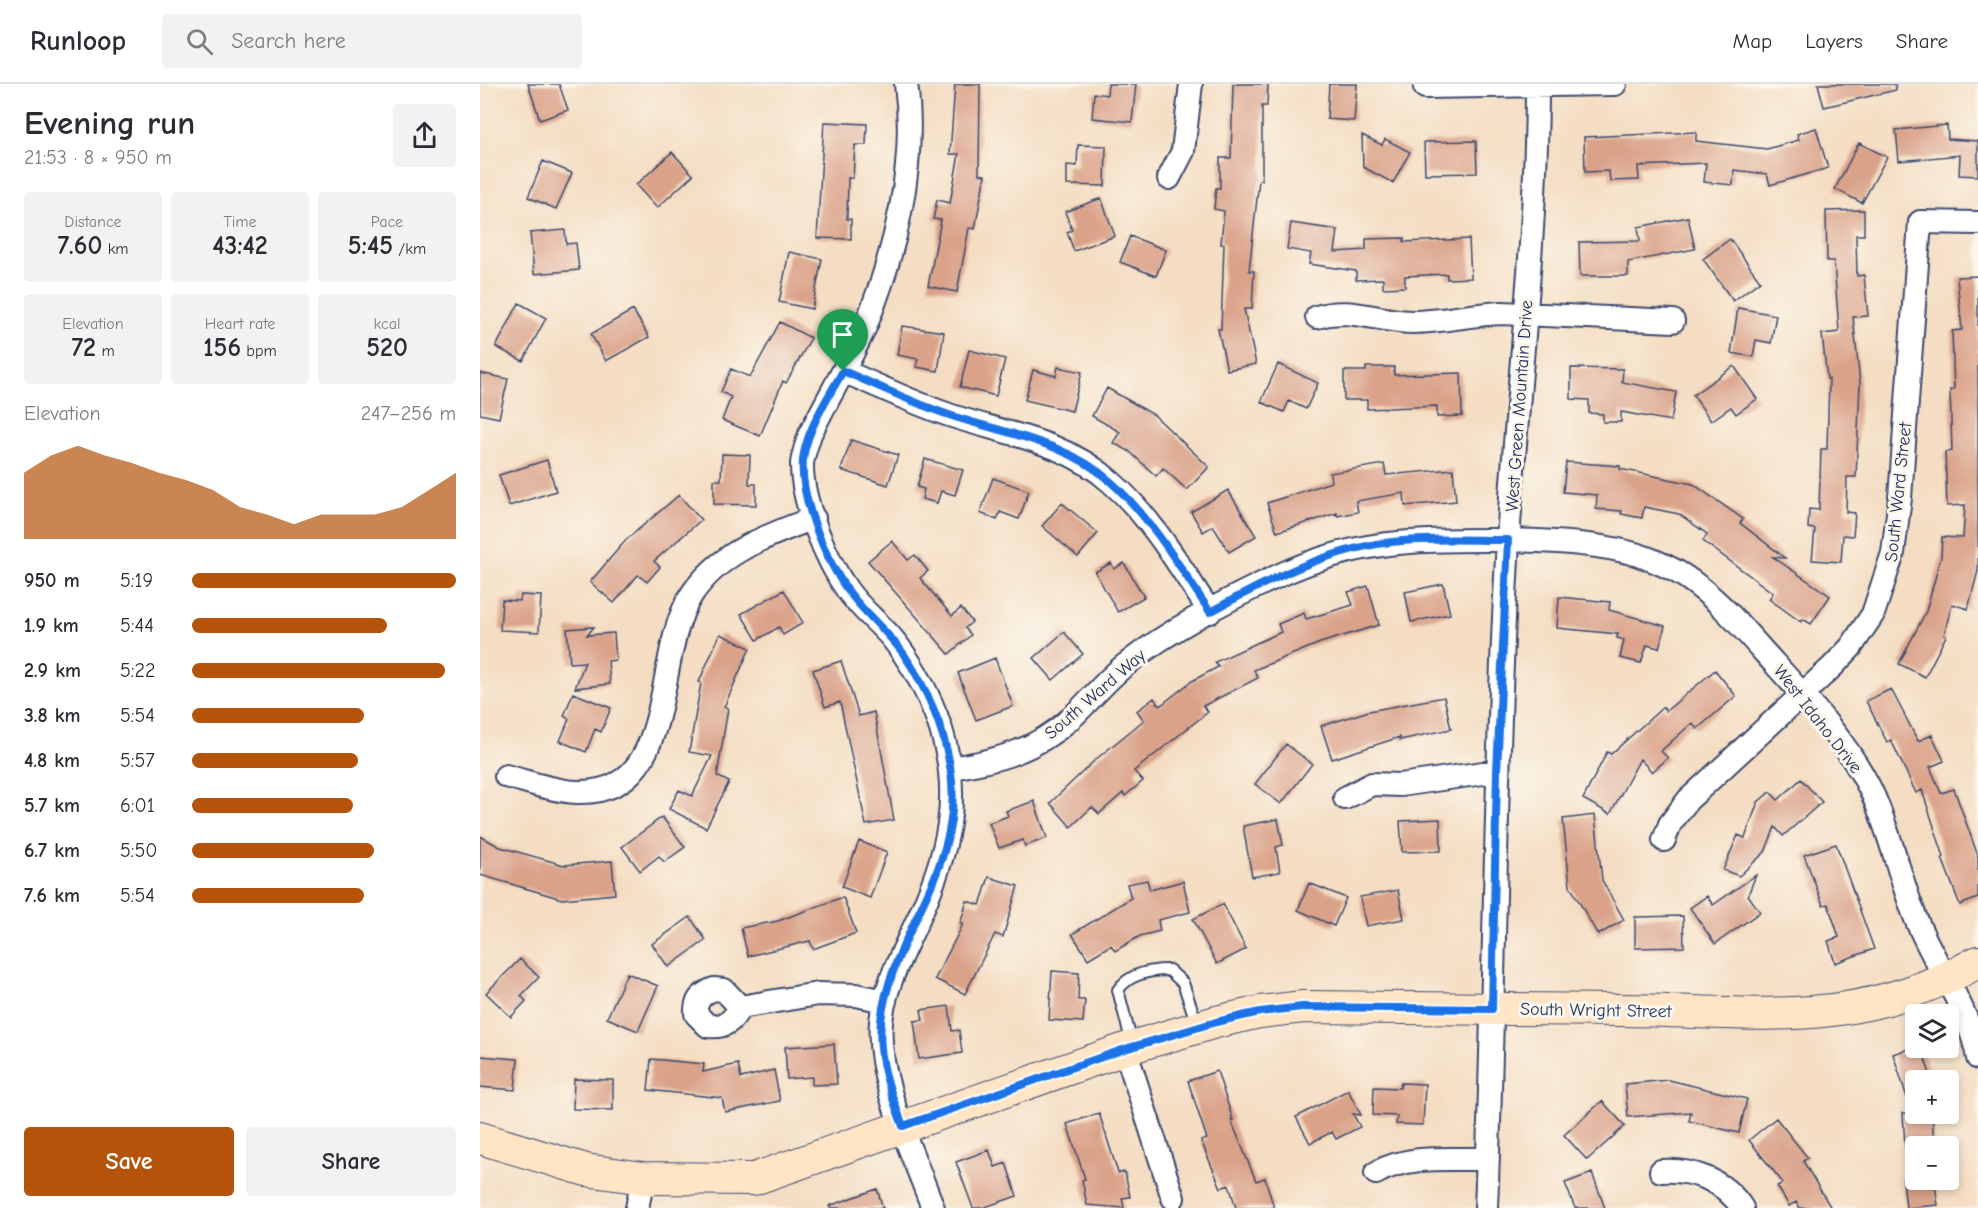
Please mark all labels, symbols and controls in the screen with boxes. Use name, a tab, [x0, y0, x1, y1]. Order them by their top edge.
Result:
search box	[162, 14, 582, 68]
text: Runloop	[30, 25, 126, 57]
icon: search	[183, 25, 216, 58]
text: Search here	[231, 28, 346, 54]
text: Map	[1733, 29, 1772, 53]
text: Layers	[1805, 29, 1863, 53]
text: Share	[1896, 29, 1948, 53]
text: Evening run	[24, 104, 195, 142]
button: share	[393, 104, 456, 167]
text: 21:53 · 8 × 950 m	[24, 146, 172, 169]
text: Distance	[64, 213, 122, 231]
text: Time	[223, 213, 257, 231]
text: Pace	[371, 213, 403, 231]
text: 7.60	[57, 231, 102, 261]
text: 43:42	[212, 231, 268, 261]
text: 5:45	[348, 231, 393, 261]
text: km	[102, 240, 129, 258]
text: /km	[393, 240, 426, 258]
street label: West Green Mountain Drive	[1502, 299, 1537, 513]
pin	[817, 309, 868, 371]
text: Elevation	[62, 315, 124, 333]
text: Heart rate	[205, 315, 275, 333]
text: kcal	[374, 315, 400, 333]
icon: arrive	[826, 318, 859, 351]
text: 72	[71, 333, 96, 363]
text: 156	[203, 333, 241, 363]
text: 520	[366, 333, 408, 363]
text: m	[96, 342, 115, 360]
text: bpm	[241, 342, 277, 360]
text: Elevation	[24, 402, 101, 425]
text: 247–256 m	[361, 402, 456, 425]
street label: South Ward Street	[1881, 420, 1916, 563]
text: 950 m	[24, 569, 80, 592]
text: 5:19	[120, 569, 153, 592]
text: 1.9 km	[24, 614, 79, 637]
text: 5:44	[120, 614, 154, 637]
street label: South Ward Way	[1041, 644, 1151, 744]
text: 2.9 km	[24, 659, 81, 682]
text: 5:22	[120, 659, 155, 682]
street label: West Idaho Drive	[1769, 661, 1866, 778]
text: 3.8 km	[24, 704, 81, 727]
text: 5:54	[120, 704, 155, 727]
text: 4.8 km	[24, 749, 80, 772]
text: 5:57	[120, 749, 155, 772]
text: 5.7 km	[24, 794, 80, 817]
text: 6:01	[120, 794, 155, 817]
text: 6.7 km	[24, 839, 80, 862]
text: 5:50	[120, 839, 157, 862]
text: 7.6 km	[24, 884, 80, 907]
text: 5:54	[120, 884, 155, 907]
street label: South Wright Street	[1520, 999, 1673, 1022]
map controls	[1905, 1004, 1959, 1190]
button: layers	[1905, 1004, 1959, 1058]
button: +	[1905, 1070, 1959, 1124]
button: Save	[24, 1127, 234, 1196]
button: Share	[246, 1127, 456, 1196]
button: −	[1905, 1136, 1959, 1190]

